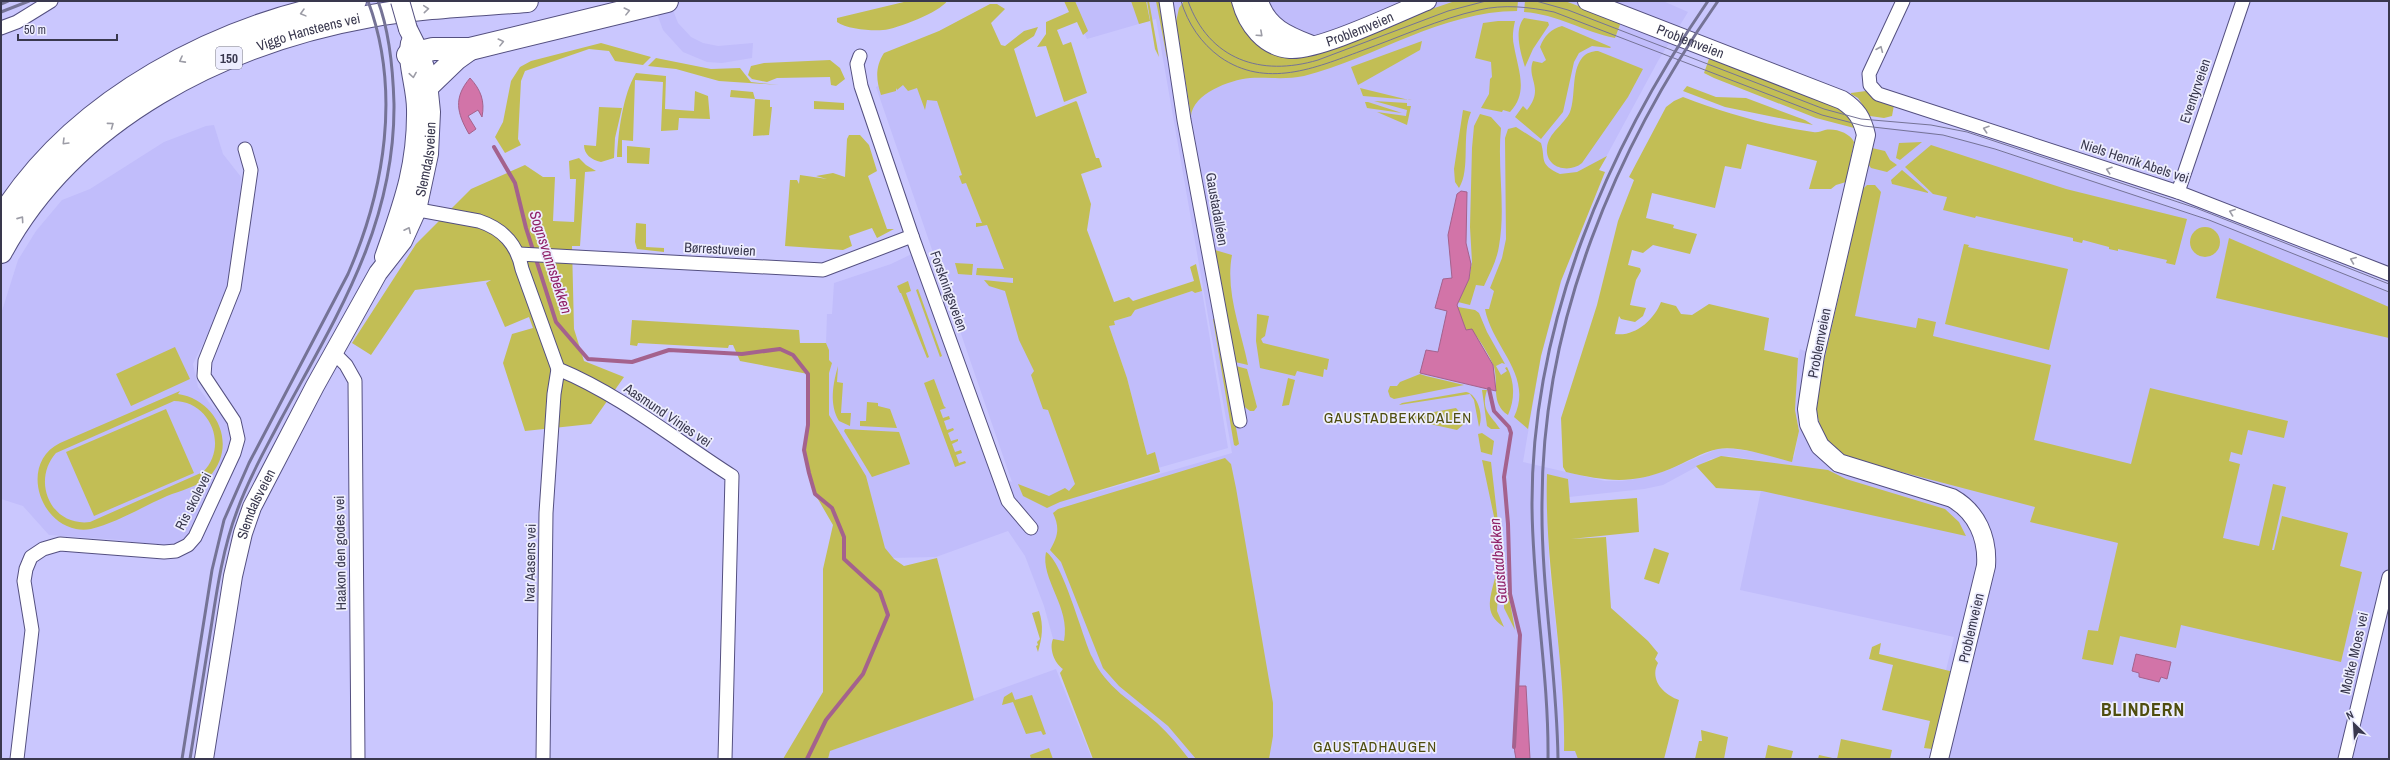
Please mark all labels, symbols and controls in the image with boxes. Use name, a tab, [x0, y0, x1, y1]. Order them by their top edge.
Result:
one-way arrow	[423, 5, 429, 14]
one-way arrow	[624, 7, 631, 15]
street label: Problemveien	[1323, 7, 1396, 50]
one-way arrow	[300, 8, 307, 17]
street label: Viggo Hansteens vei	[254, 9, 362, 55]
scale bar	[18, 16, 117, 42]
street label: Problemveien	[1654, 20, 1727, 62]
text: 50 m	[24, 22, 46, 38]
one-way arrow	[1255, 30, 1263, 37]
one-way arrow	[498, 38, 504, 46]
one-way arrow	[1875, 45, 1883, 53]
road number: 150	[216, 47, 242, 69]
one-way arrow	[179, 55, 187, 63]
street label: Eventyrveien	[2176, 56, 2214, 126]
one-way arrow	[408, 72, 416, 78]
street label: Slemdalsveien	[411, 122, 440, 198]
one-way arrow	[107, 123, 114, 130]
one-way arrow	[1982, 125, 1989, 134]
street label: Niels Henrik Abels vei	[2079, 135, 2191, 187]
one-way arrow	[62, 137, 69, 145]
one-way arrow	[2106, 166, 2113, 174]
street label: Gaustadalléen	[1202, 171, 1232, 247]
water label: Sognsvannsbekken	[524, 208, 578, 316]
one-way arrow	[2228, 208, 2235, 217]
one-way arrow	[16, 216, 23, 223]
one-way arrow	[403, 226, 411, 234]
street label: Børrestuveien	[684, 238, 756, 260]
street label: Forskningsveien	[926, 248, 972, 334]
one-way arrow	[2349, 256, 2356, 264]
street label: Problemveien	[1803, 307, 1835, 379]
street label: Aasmund Vinjes vei	[620, 378, 715, 451]
district label: GAUSTADBEKKDALEN	[1324, 407, 1472, 428]
street label: Slemdalsveien	[233, 466, 279, 541]
street label: Ris skolevei	[171, 469, 215, 533]
street label: Haakon den godes vei	[330, 495, 350, 611]
water label: Gaustadbekken	[1484, 517, 1512, 605]
street label: Ivar Aasens vei	[520, 524, 540, 602]
street label: Problemveien	[1954, 591, 1988, 665]
street label: Moltke Moes vei	[2336, 610, 2372, 696]
district label: BLINDERN	[2101, 697, 2185, 722]
north arrow	[2334, 704, 2374, 744]
text: N	[2344, 707, 2356, 723]
district label: GAUSTADHAUGEN	[1313, 736, 1437, 757]

